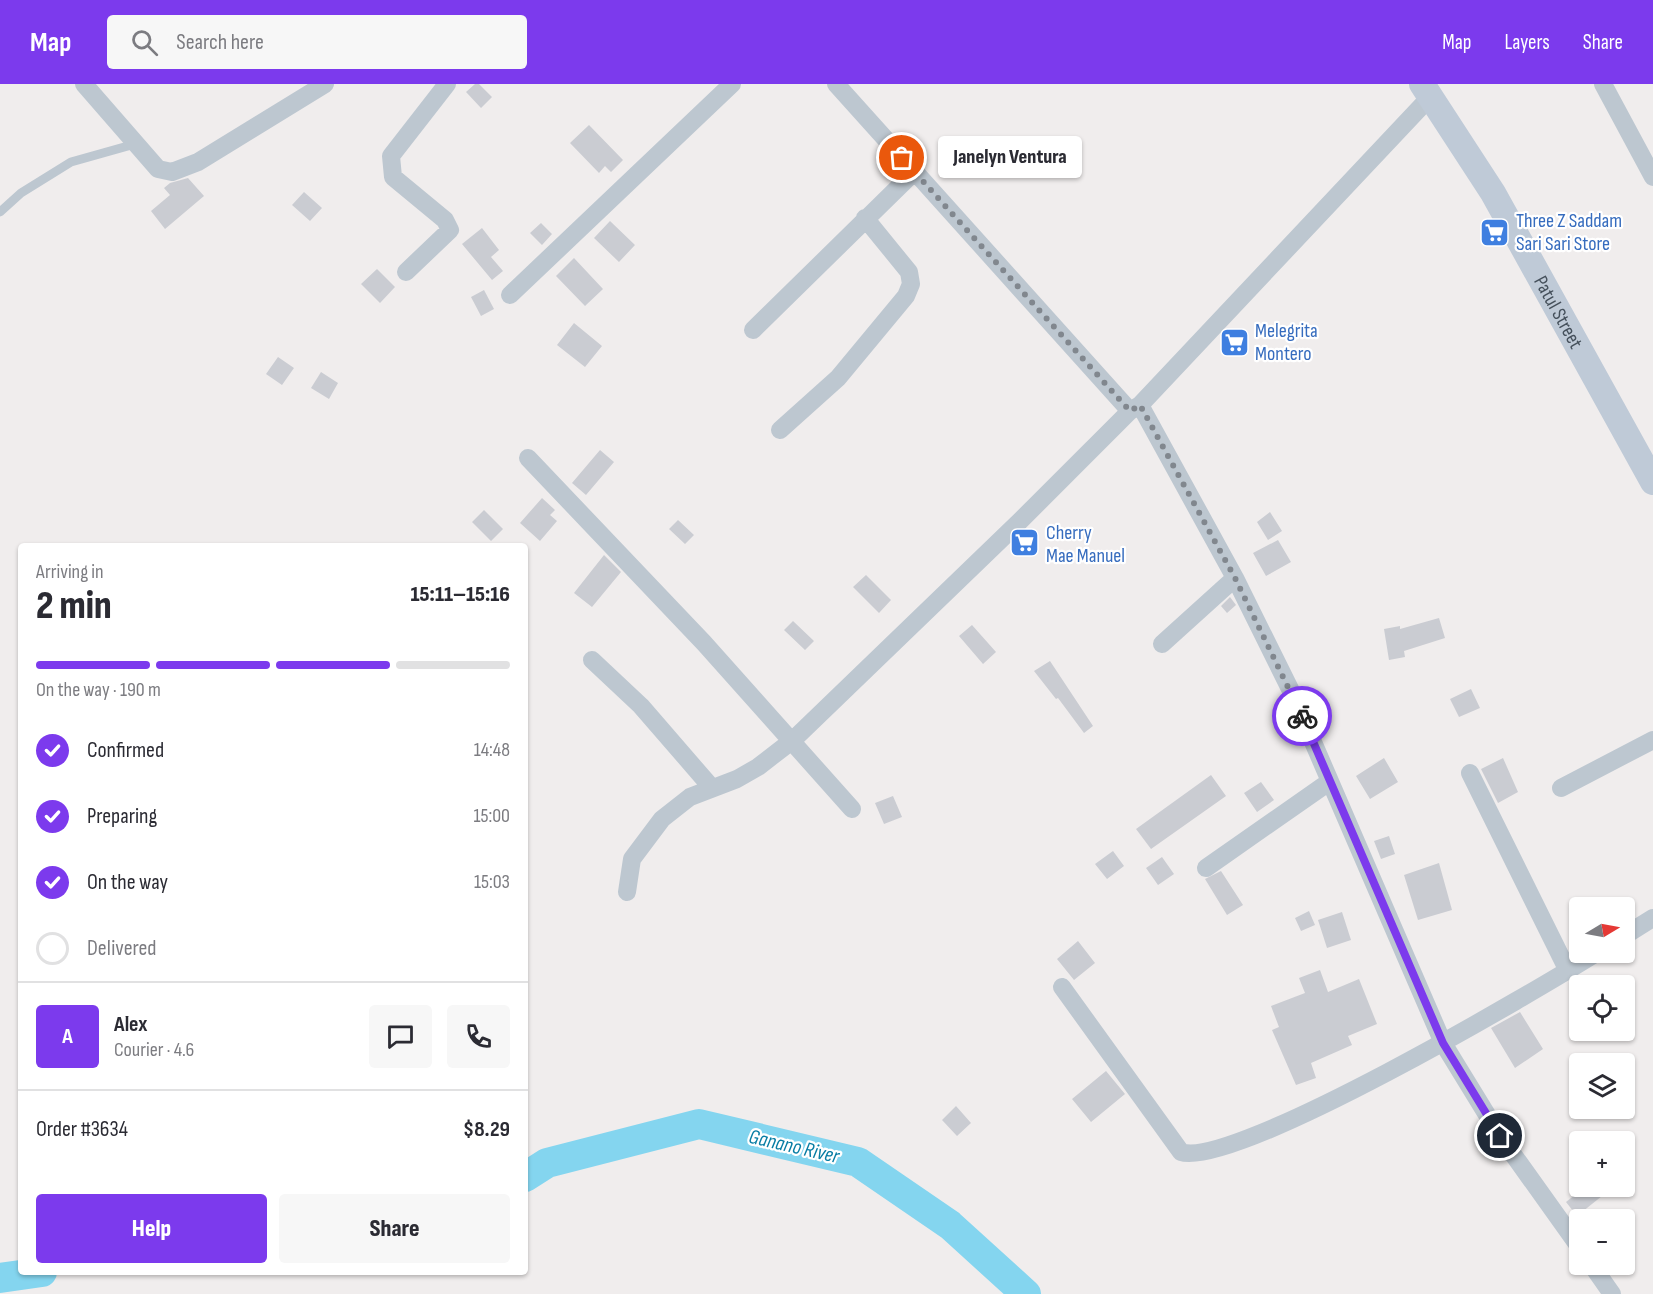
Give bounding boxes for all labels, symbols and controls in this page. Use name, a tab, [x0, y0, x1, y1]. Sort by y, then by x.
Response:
search box	[107, 15, 527, 69]
text: Map	[30, 26, 71, 59]
icon: search	[128, 26, 161, 59]
text: Search here	[176, 29, 264, 56]
text: Map	[1442, 30, 1471, 55]
text: Layers	[1504, 30, 1550, 55]
text: Share	[1583, 30, 1623, 55]
pin	[876, 132, 927, 183]
callout: Janelyn Ventura	[938, 137, 1082, 179]
icon: bag	[885, 141, 918, 174]
text: Janelyn Ventura	[953, 145, 1067, 169]
place label: Three Z Saddam Sari Sari Store	[1516, 209, 1622, 256]
supermarket icon: Three Z Saddam Sari Sari Store	[1479, 216, 1511, 248]
street label: Patul Street	[1528, 272, 1588, 353]
place label: Melegrita Montero	[1255, 319, 1318, 366]
supermarket icon: Melegrita Montero	[1218, 326, 1250, 358]
place label: Cherry Mae Manuel	[1046, 521, 1125, 568]
supermarket icon: Cherry Mae Manuel	[1009, 527, 1041, 559]
text: Arriving in	[36, 560, 104, 584]
text: 15:11–15:16	[411, 581, 510, 608]
text: 2 min	[36, 583, 112, 630]
text: On the way · 190 m	[36, 678, 161, 702]
courier	[1272, 686, 1332, 746]
icon: bike	[1286, 700, 1319, 733]
icon: check	[36, 734, 69, 767]
text: Confirmed	[87, 737, 164, 764]
text: 14:48	[474, 738, 510, 762]
icon: check	[36, 800, 69, 833]
text: Preparing	[87, 803, 157, 830]
text: 15:00	[473, 804, 510, 828]
icon: check	[36, 866, 69, 899]
text: On the way	[87, 869, 168, 896]
text: 15:03	[474, 870, 510, 894]
north arrow	[1569, 897, 1635, 963]
map controls	[1569, 897, 1635, 1275]
text: Delivered	[87, 935, 156, 962]
button: locate	[1569, 975, 1635, 1041]
button: chat	[369, 1005, 432, 1068]
button: phone	[447, 1005, 510, 1068]
text: Alex	[114, 1011, 147, 1038]
text: A	[62, 1023, 73, 1050]
text: Courier · 4.6	[114, 1038, 194, 1062]
button: layers	[1569, 1053, 1635, 1119]
pin	[1474, 1110, 1525, 1161]
text: Order #3634	[36, 1116, 128, 1143]
text: $8.29	[463, 1116, 510, 1143]
icon: home	[1483, 1119, 1516, 1152]
water label: Ganano River	[746, 1124, 843, 1169]
button: +	[1569, 1131, 1635, 1197]
button: Help	[36, 1194, 267, 1263]
button: Share	[279, 1194, 510, 1263]
button: −	[1569, 1209, 1635, 1275]

